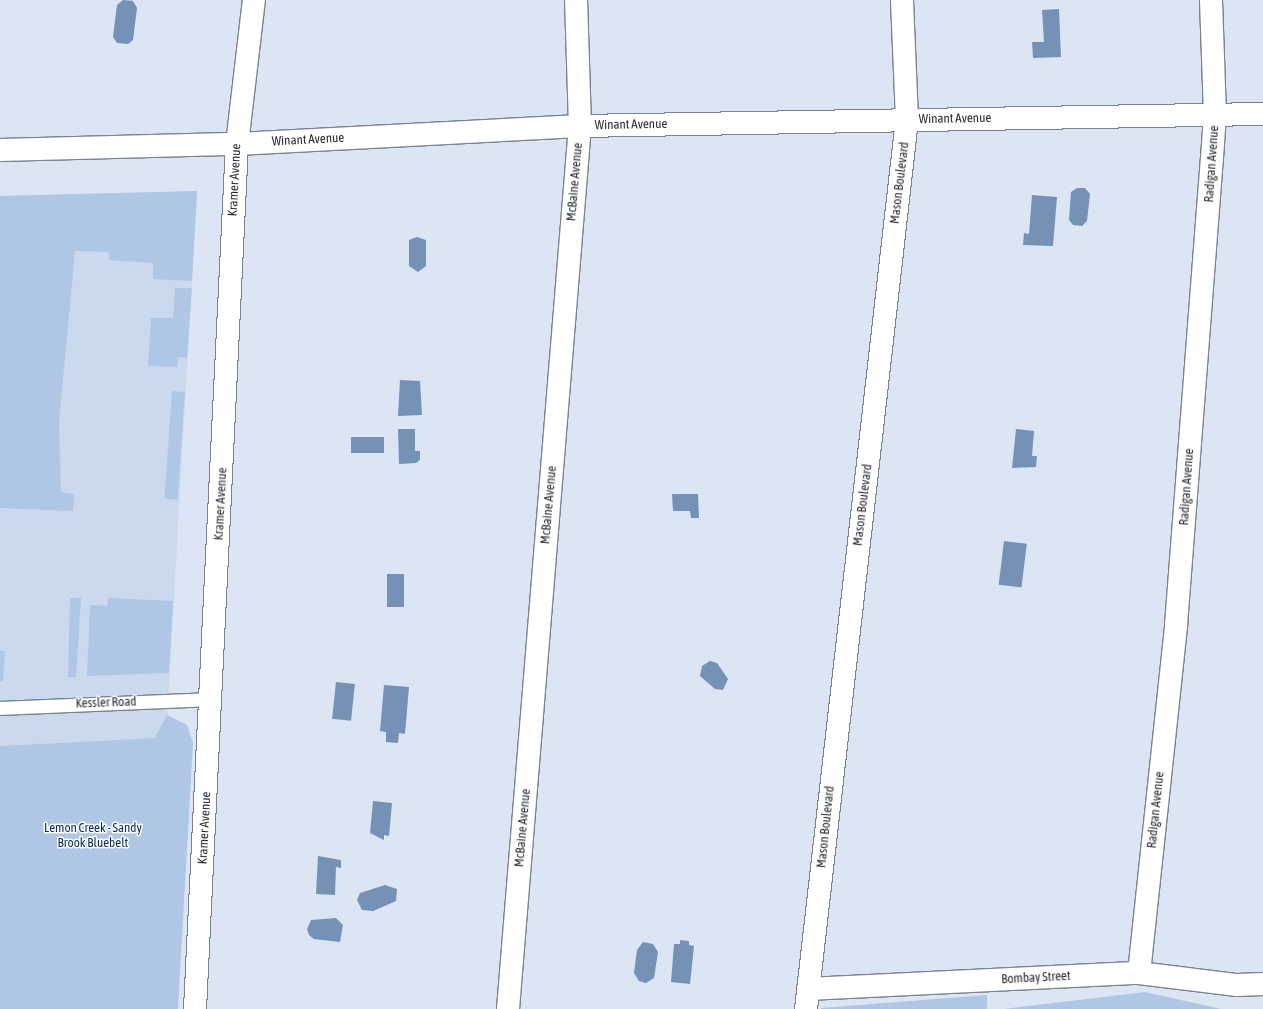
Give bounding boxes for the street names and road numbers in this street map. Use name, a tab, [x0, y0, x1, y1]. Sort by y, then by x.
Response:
street label: Winant Avenue	[919, 111, 991, 127]
street label: Winant Avenue	[595, 117, 667, 133]
street label: Radigan Avenue	[1202, 125, 1222, 203]
street label: Winant Avenue	[271, 130, 345, 150]
street label: Mason Boulevard	[887, 141, 913, 225]
street label: McBaine Avenue	[564, 142, 586, 222]
street label: Kramer Avenue	[225, 143, 245, 217]
street label: Radigan Avenue	[1177, 448, 1197, 526]
street label: Mason Boulevard	[850, 463, 876, 547]
street label: McBaine Avenue	[538, 465, 560, 545]
street label: Kramer Avenue	[211, 467, 231, 541]
street label: Kessler Road	[75, 694, 137, 712]
street label: Radigan Avenue	[1144, 771, 1168, 849]
street label: Mason Boulevard	[814, 785, 838, 869]
street label: McBaine Avenue	[512, 788, 534, 868]
street label: Kramer Avenue	[195, 791, 215, 865]
street label: Bombay Street	[1001, 968, 1071, 988]

